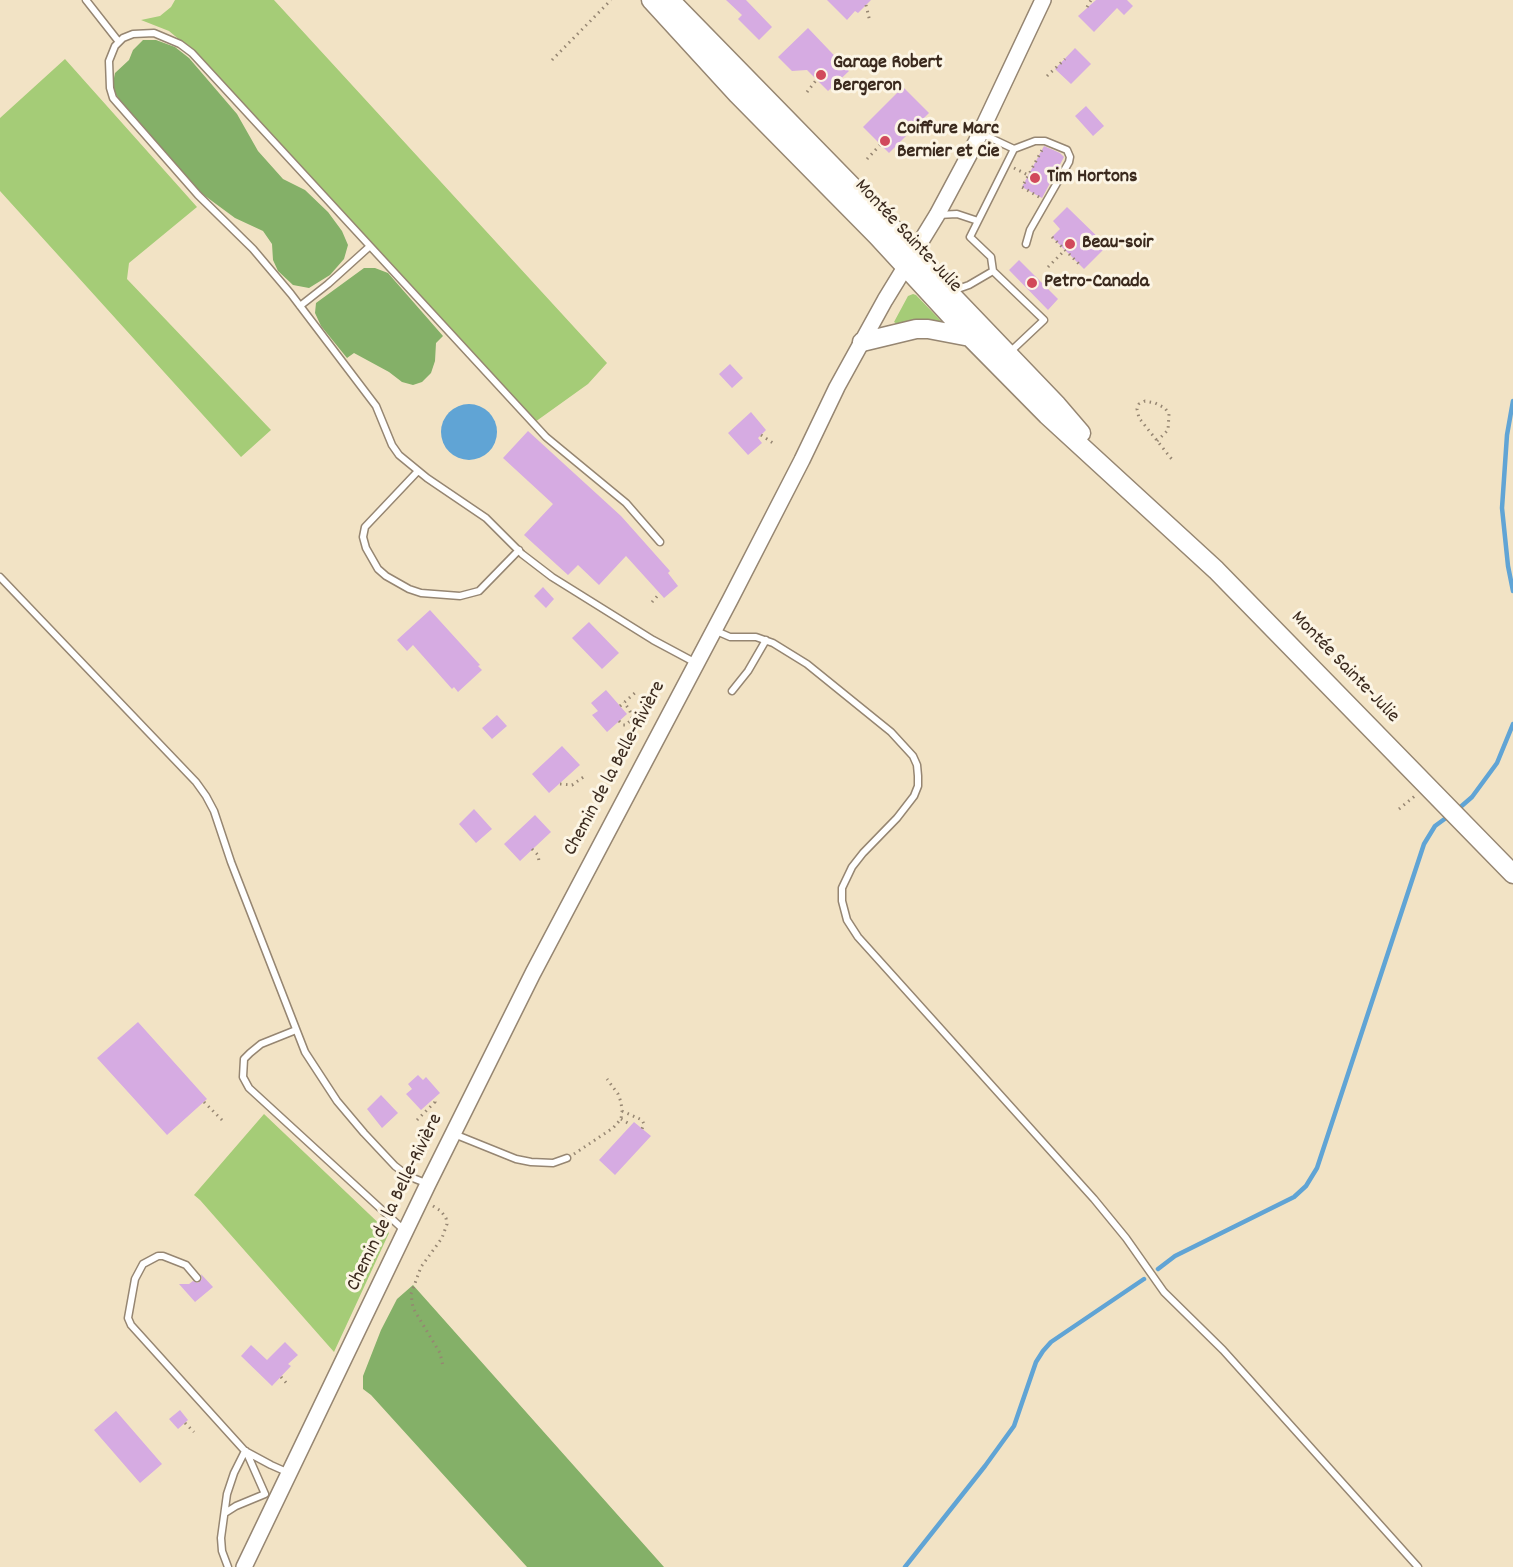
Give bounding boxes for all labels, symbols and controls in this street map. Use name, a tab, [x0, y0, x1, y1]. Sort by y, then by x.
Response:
place label: Garage Robert Bergeron	[833, 52, 942, 99]
marker: Garage Robert Bergeron	[814, 68, 828, 82]
place label: Coiffure Marc Bernier et Cie	[897, 118, 999, 165]
marker: Coiffure Marc Bernier et Cie	[878, 134, 892, 148]
place label: Tim Hortons	[1047, 166, 1137, 190]
marker: Tim Hortons	[1028, 171, 1042, 185]
street label: Montée Sainte-Julie	[848, 175, 966, 299]
place label: Beau-soir	[1082, 232, 1154, 256]
marker: Beau-soir	[1063, 237, 1077, 251]
place label: Petro-Canada	[1044, 271, 1149, 295]
marker: Petro-Canada	[1025, 276, 1039, 290]
street label: Montée Sainte-Julie	[1284, 607, 1404, 729]
street label: Chemin de la Belle-Rivière	[560, 678, 672, 860]
street label: Chemin de la Belle-Rivière	[343, 1110, 449, 1296]

